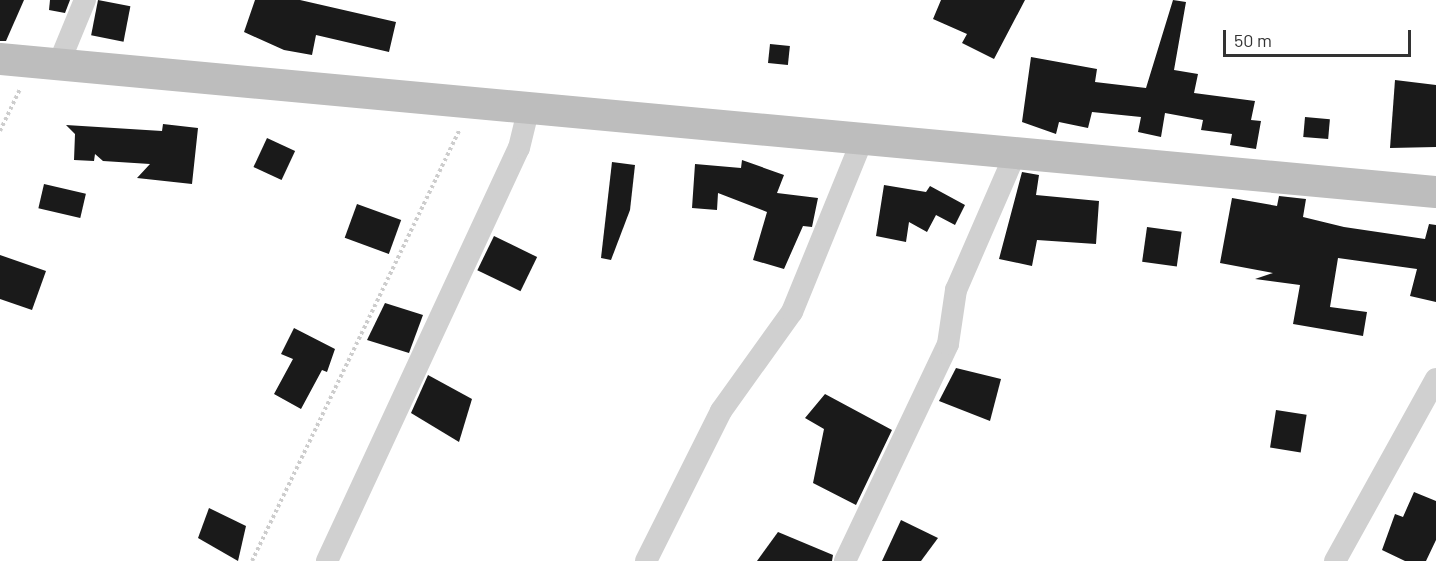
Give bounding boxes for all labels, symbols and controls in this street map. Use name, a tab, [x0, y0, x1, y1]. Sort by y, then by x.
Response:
scale bar	[1226, 18, 1414, 56]
text: 50 m	[1234, 29, 1272, 51]

